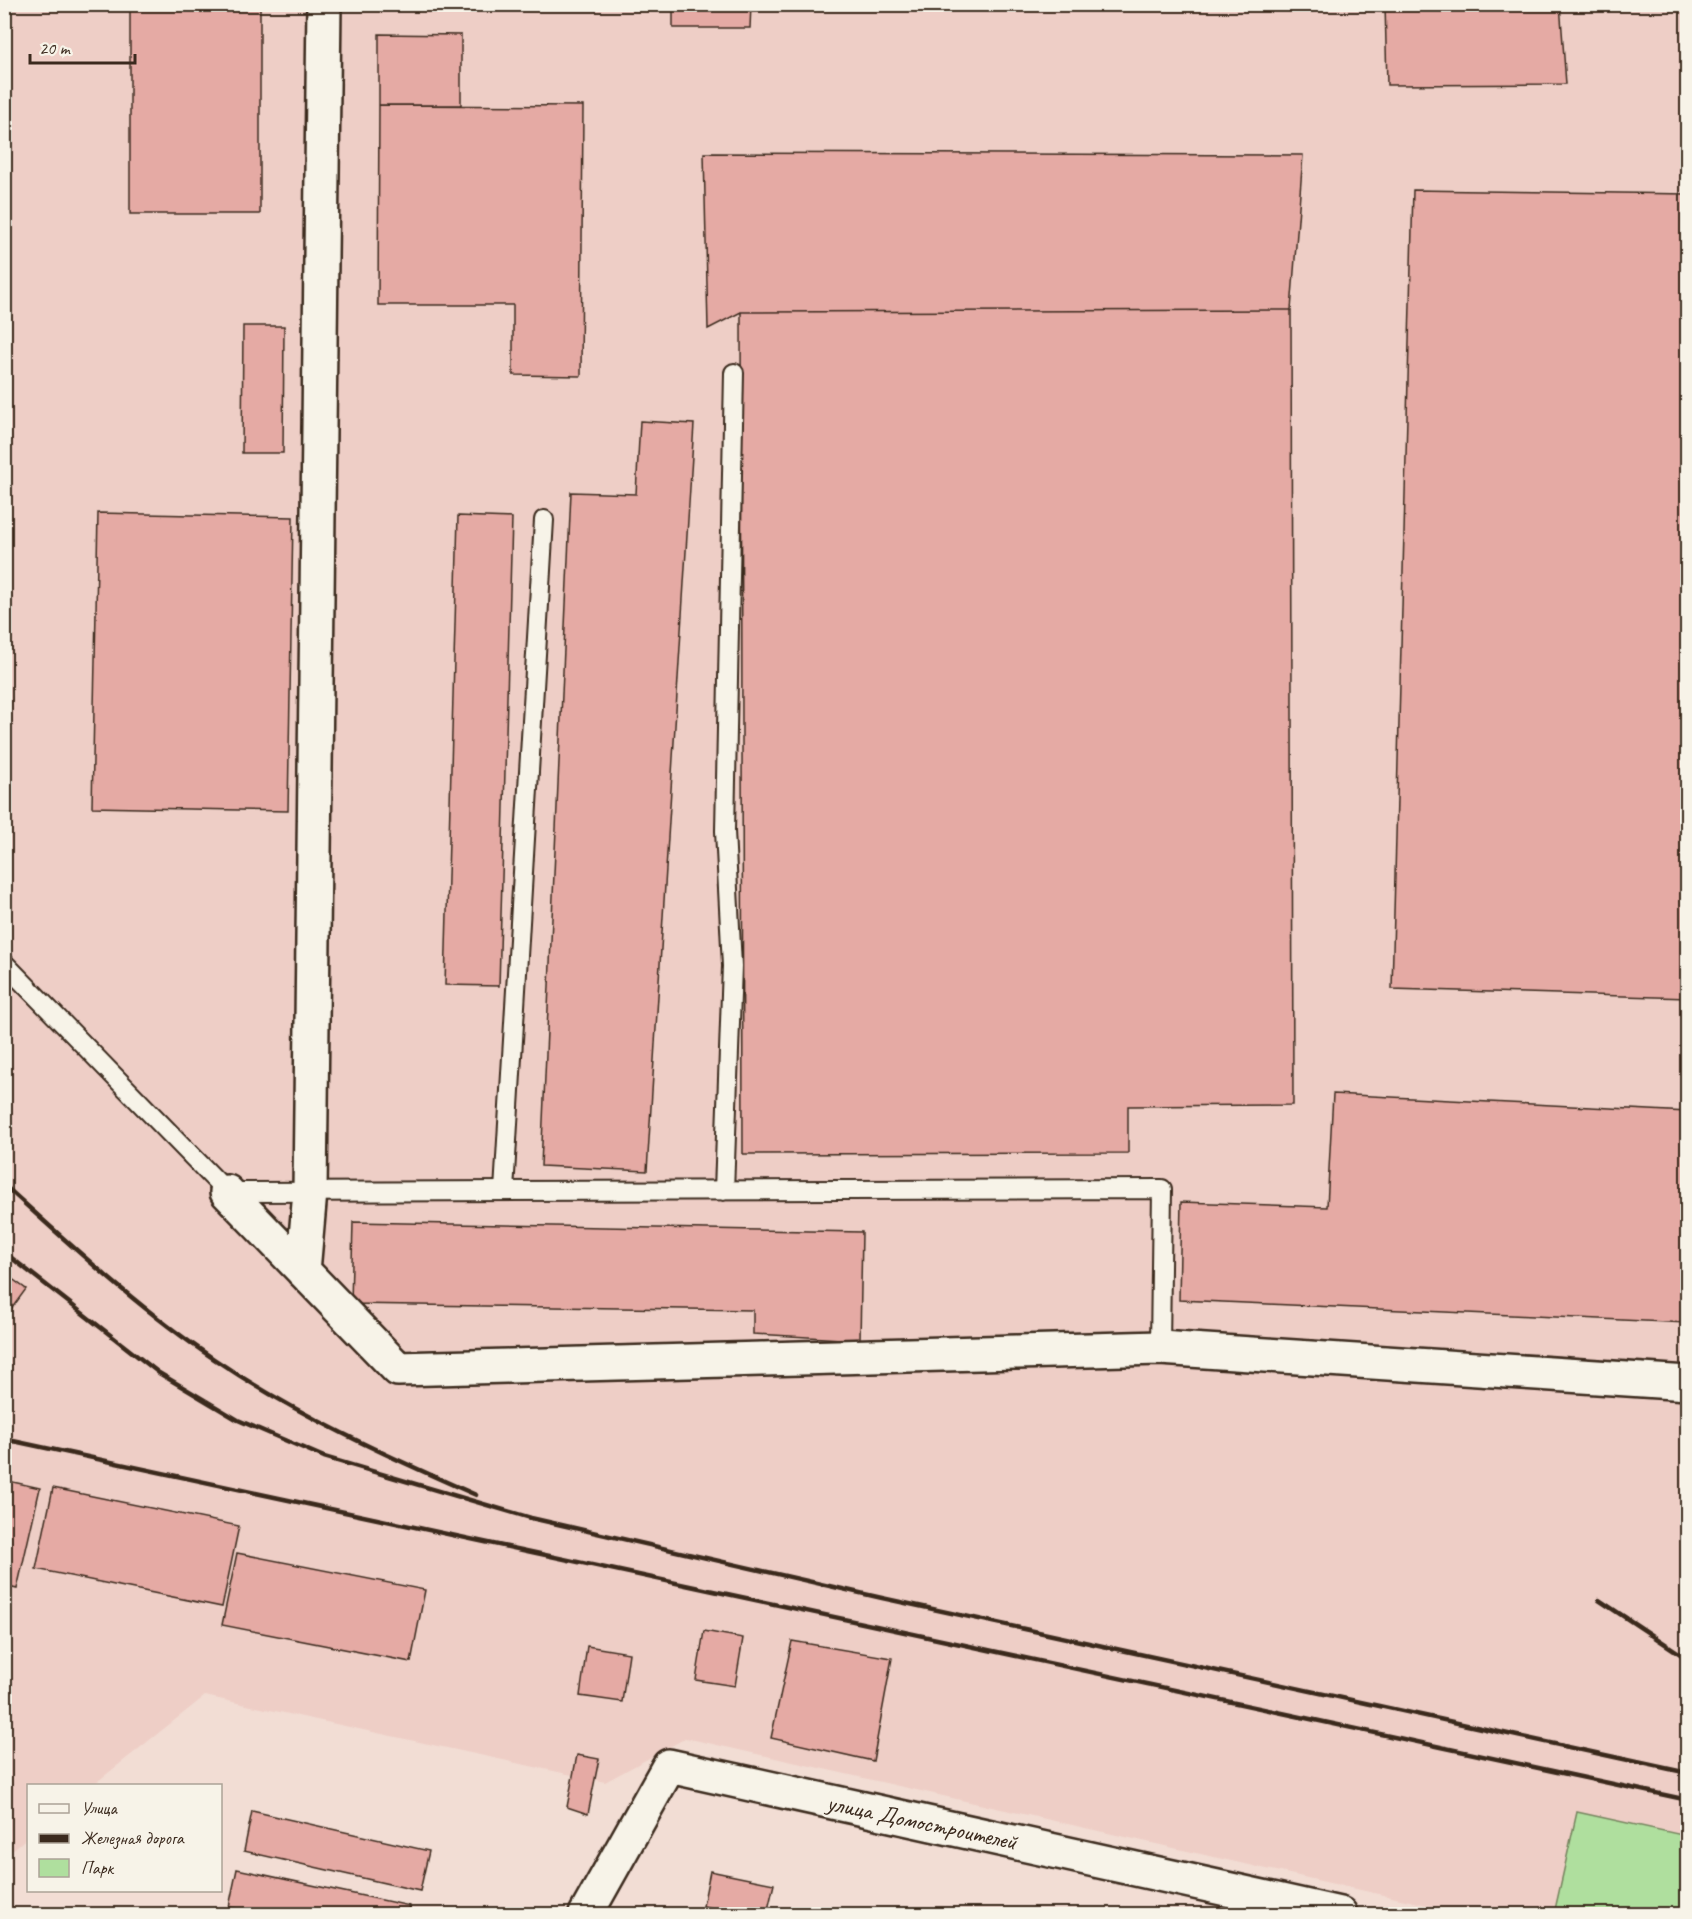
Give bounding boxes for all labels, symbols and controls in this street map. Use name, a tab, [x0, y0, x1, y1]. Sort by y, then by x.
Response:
scale bar	[30, 27, 135, 65]
text: 20 m	[39, 37, 72, 59]
legend	[27, 1784, 222, 1892]
street label: улица Домостроителей	[822, 1787, 1022, 1857]
text: Улица	[81, 1797, 118, 1819]
text: Железная дорога	[81, 1827, 185, 1850]
text: Парк	[81, 1857, 115, 1879]

